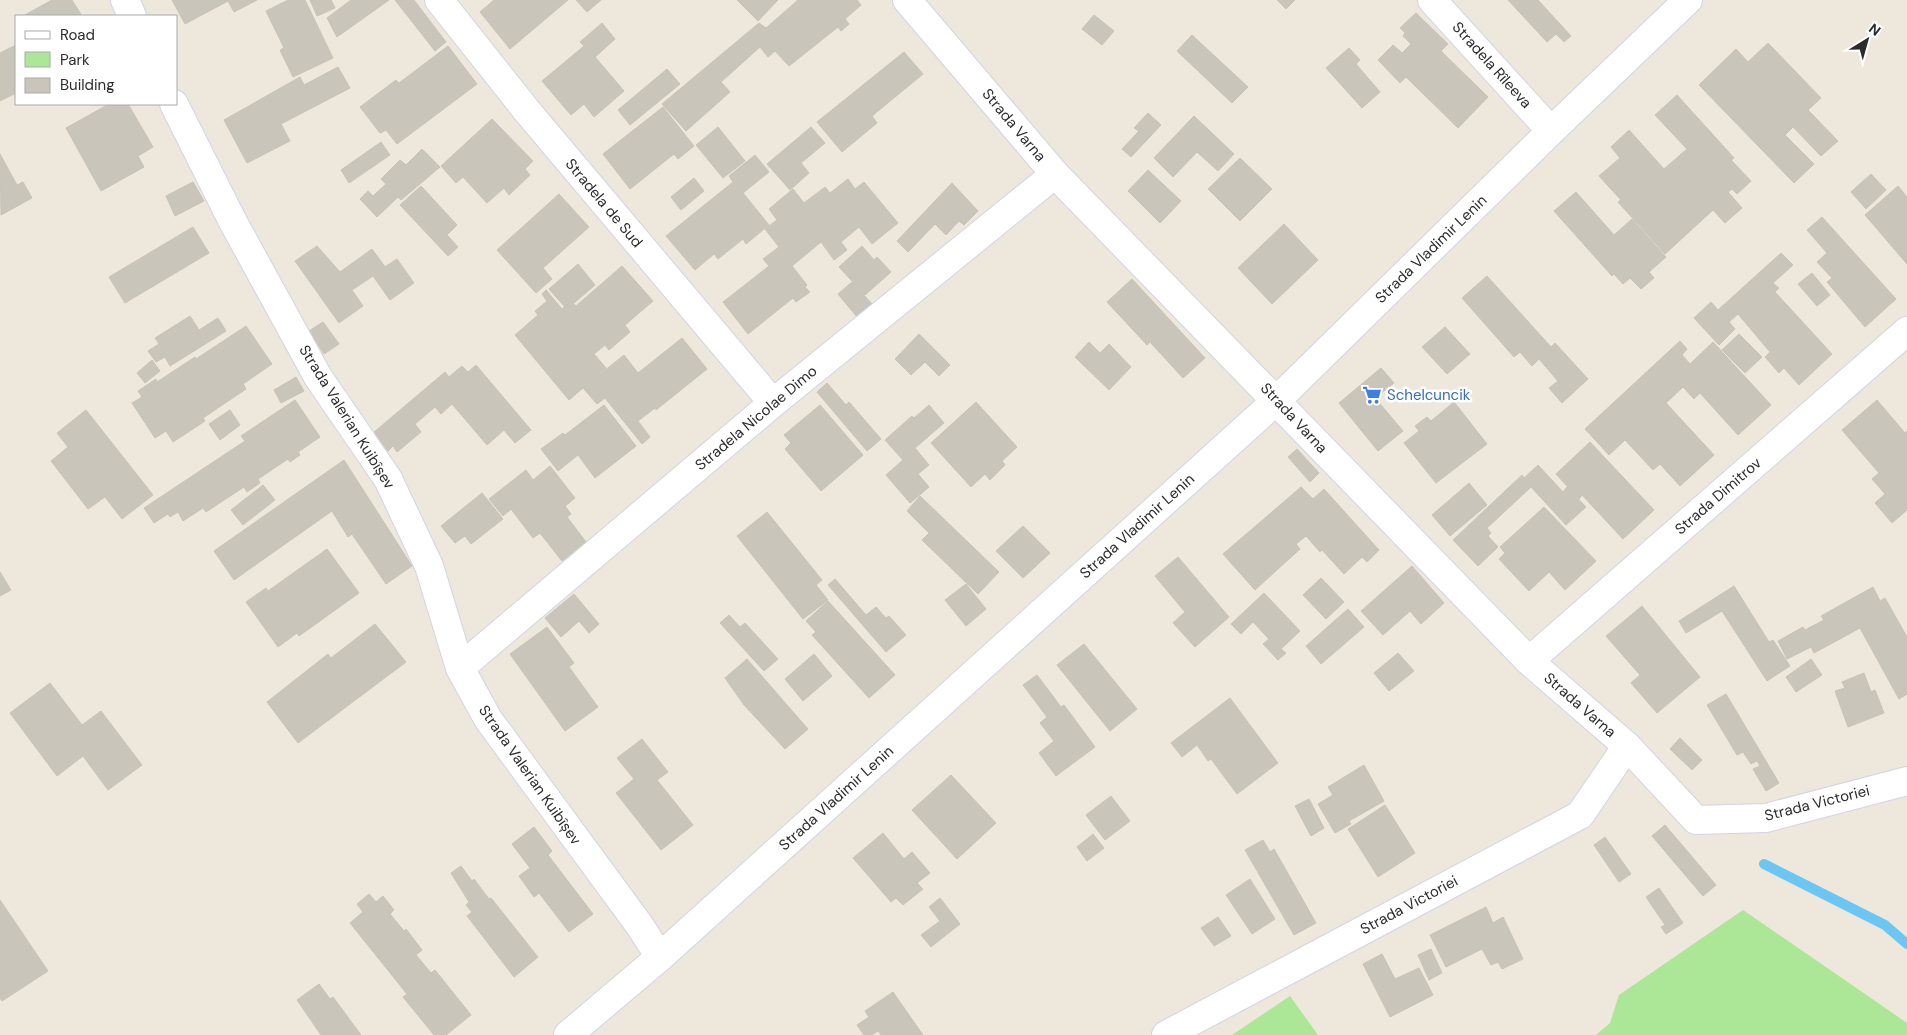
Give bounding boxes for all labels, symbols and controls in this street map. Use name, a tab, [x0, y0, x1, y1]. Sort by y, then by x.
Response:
legend	[15, 15, 178, 105]
north arrow	[1842, 15, 1892, 65]
street label: Stradela Rîleeva	[1448, 18, 1536, 112]
text: N	[1865, 19, 1884, 40]
text: Road	[60, 25, 95, 45]
text: Park	[60, 50, 90, 70]
text: Building	[60, 75, 115, 95]
street label: Strada Varna	[978, 84, 1050, 166]
street label: Stradela de Sud	[561, 154, 647, 252]
street label: Strada Vladimir Lenin	[1371, 190, 1491, 308]
street label: Strada Valerian Kuibîșev	[295, 341, 400, 493]
street label: Stradela Nicolae Dimo	[691, 361, 821, 475]
street label: Strada Varna	[1256, 378, 1332, 458]
supermarket icon: Schelcuncik	[1361, 384, 1383, 406]
place label: Schelcuncik	[1387, 385, 1471, 405]
street label: Strada Dimitrov	[1671, 453, 1765, 539]
street label: Strada Vladimir Lenin	[1075, 469, 1199, 583]
street label: Strada Varna	[1540, 668, 1620, 742]
street label: Strada Valerian Kuibîșev	[474, 701, 586, 849]
street label: Strada Vladimir Lenin	[774, 741, 898, 855]
street label: Strada Victoriei	[1762, 780, 1872, 826]
street label: Strada Victoriei	[1357, 871, 1461, 939]

